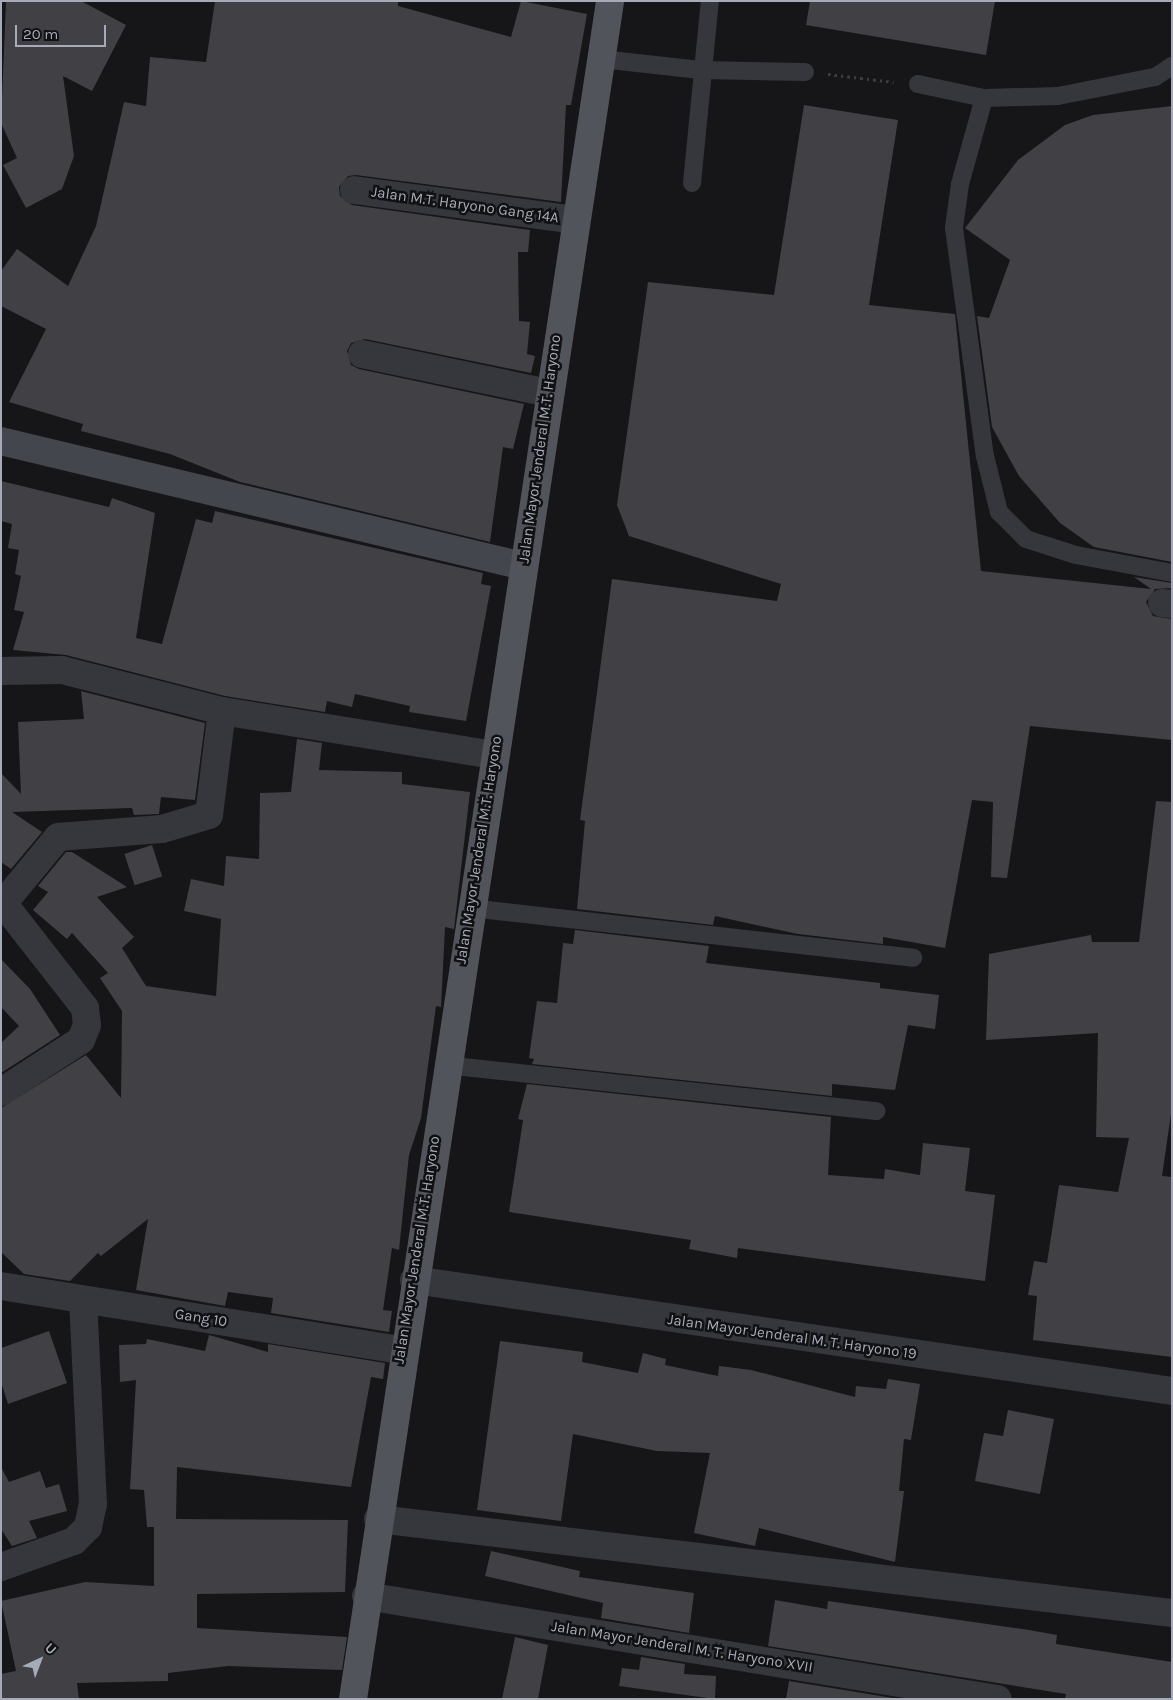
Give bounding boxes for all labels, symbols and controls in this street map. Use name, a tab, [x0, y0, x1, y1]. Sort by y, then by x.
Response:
scale bar	[18, 15, 109, 47]
text: 20 m	[23, 25, 58, 43]
street label: Jalan M.T. Haryono Gang 14A	[370, 183, 560, 227]
street label: Jalan Mayor Jenderal M.T. Haryono	[515, 334, 565, 564]
street label: Jalan Mayor Jenderal M.T. Haryono	[452, 735, 506, 965]
street label: Jalan Mayor Jenderal M.T. Haryono	[390, 1135, 444, 1365]
street label: Gang 10	[173, 1305, 229, 1331]
street label: Jalan Mayor Jenderal M. T. Haryono 19	[666, 1311, 918, 1363]
street label: Jalan Mayor Jenderal M. T. Haryono XVII	[550, 1617, 814, 1677]
north arrow	[15, 1635, 65, 1685]
text: U	[41, 1639, 60, 1658]

